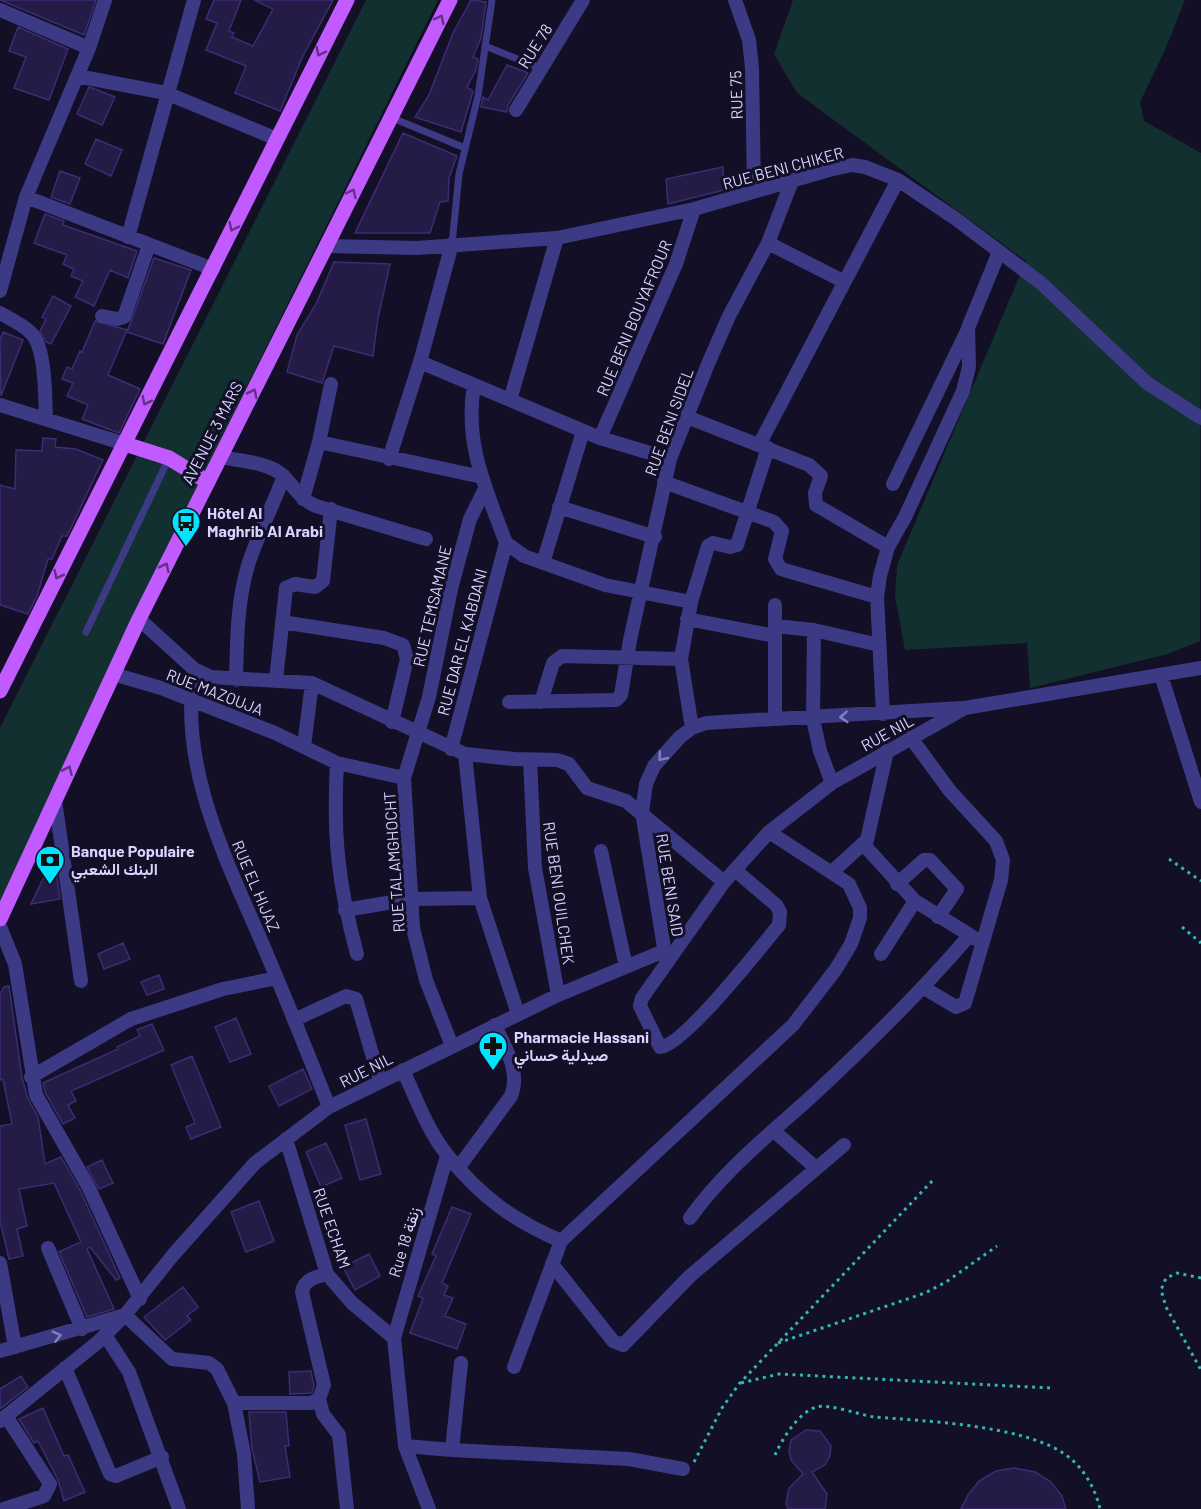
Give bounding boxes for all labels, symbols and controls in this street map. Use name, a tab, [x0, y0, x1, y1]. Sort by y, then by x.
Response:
one-way arrow	[433, 15, 444, 25]
street label: RUE 78	[514, 20, 556, 72]
one-way arrow	[316, 46, 328, 57]
street label: RUE 75	[725, 70, 746, 120]
street label: RUE BENI CHIKER	[720, 142, 846, 193]
one-way arrow	[345, 189, 357, 200]
one-way arrow	[229, 220, 241, 231]
street label: RUE BENI BOUYAFROUR	[592, 237, 675, 399]
street label: RUE BENI SIDEL	[640, 365, 697, 478]
street label: AVENUE 3 MARS	[177, 378, 246, 488]
one-way arrow	[246, 388, 257, 399]
one-way arrow	[142, 395, 153, 406]
place label: Hôtel Al Maghrib Al Arabi	[207, 503, 323, 540]
bus stop icon: Hôtel Al Maghrib Al Arabi	[170, 506, 202, 548]
street label: RUE TEMSAMANE	[408, 543, 455, 668]
one-way arrow	[158, 562, 170, 573]
street label: RUE DAR EL KABDANI	[433, 566, 490, 717]
one-way arrow	[54, 569, 65, 580]
street label: RUE MAZOUJA	[164, 664, 267, 719]
one-way arrow	[839, 710, 848, 723]
street label: RUE NIL	[857, 710, 916, 755]
one-way arrow	[658, 750, 669, 761]
one-way arrow	[61, 766, 73, 777]
street label: RUE TALAMGHOCHT	[379, 791, 408, 933]
street label: RUE BENI OUILCHEK	[540, 820, 579, 966]
street label: RUE BENI SAID	[653, 832, 688, 938]
street label: RUE EL HIJAZ	[229, 837, 284, 934]
place label: Banque Populaire البنك الشعبي	[71, 841, 195, 883]
bank icon: Banque Populaire البنك الشعبي	[34, 844, 66, 886]
place label: Pharmacie Hassani صيدلية حساني	[514, 1027, 649, 1069]
pharmacy icon: Pharmacie Hassani صيدلية حساني	[477, 1030, 509, 1072]
street label: RUE NIL	[336, 1048, 396, 1091]
street label: RUE ECHAM	[310, 1185, 355, 1271]
street label: Rue 18 زنقة	[384, 1204, 425, 1280]
one-way arrow	[51, 1331, 61, 1344]

